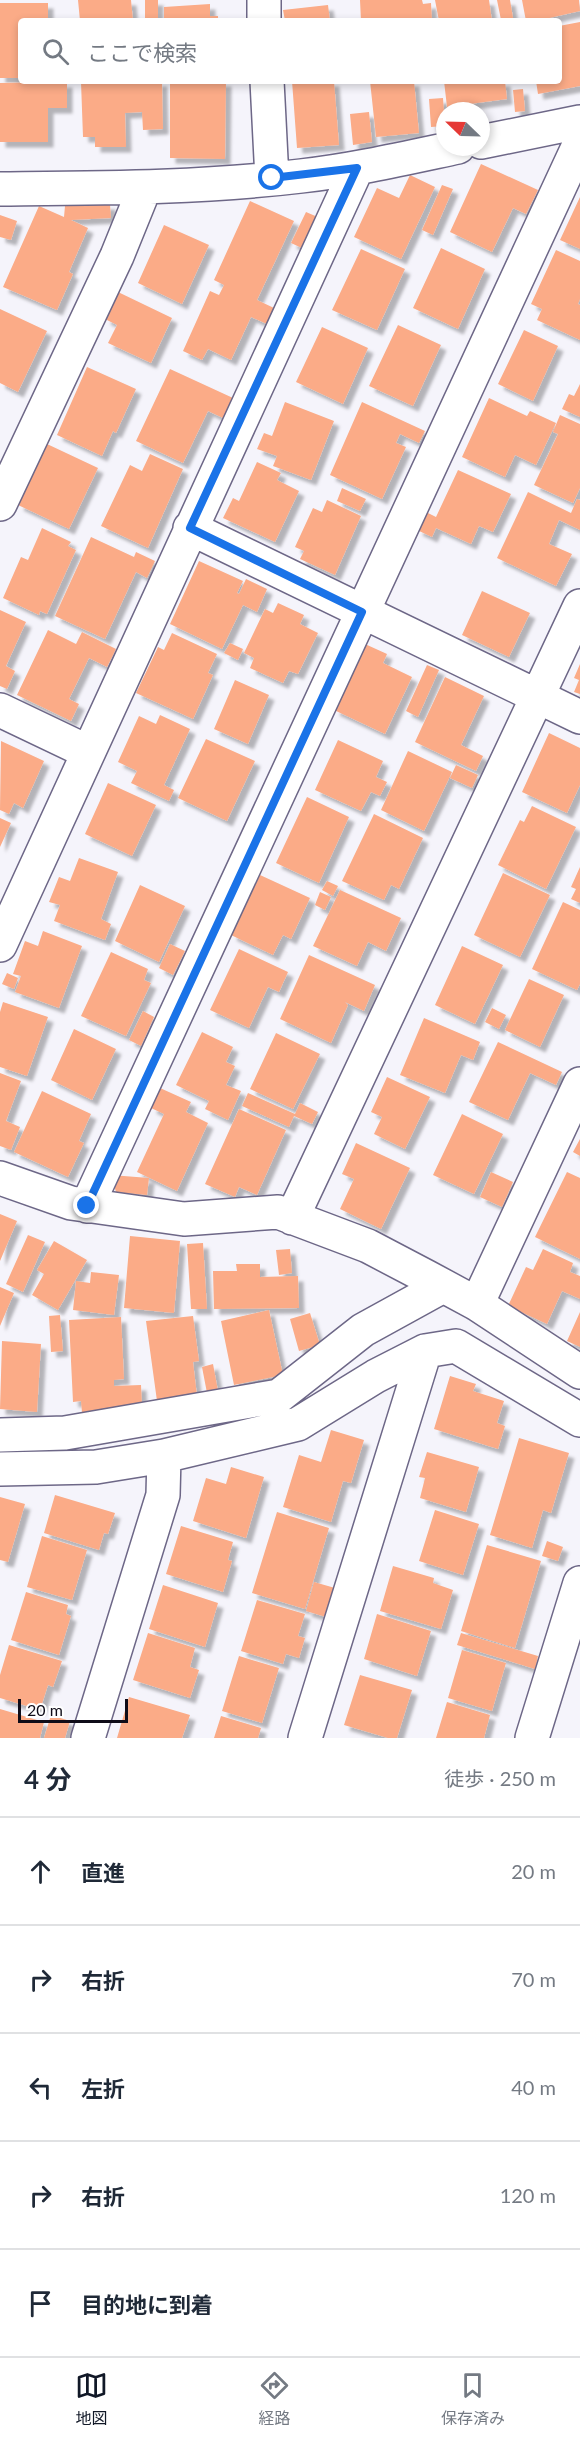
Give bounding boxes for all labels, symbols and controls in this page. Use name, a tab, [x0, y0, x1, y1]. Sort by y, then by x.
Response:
search box	[18, 18, 562, 84]
icon: search	[39, 35, 72, 68]
text: ここで検索	[87, 39, 197, 66]
north arrow	[436, 102, 490, 156]
route start	[258, 164, 284, 190]
route end	[73, 1192, 99, 1218]
scale bar	[18, 1696, 128, 1724]
text: 20 m	[27, 1700, 63, 1719]
text: 4 分	[24, 1763, 71, 1795]
text: 徒歩 · 250 m	[444, 1766, 556, 1790]
icon: ahead	[24, 1855, 57, 1888]
text: 直進	[81, 1859, 125, 1886]
text: 20 m	[511, 1859, 556, 1883]
icon: right	[24, 1963, 57, 1996]
text: 右折	[81, 1967, 125, 1994]
text: 70 m	[511, 1967, 556, 1991]
icon: left	[24, 2071, 57, 2104]
text: 左折	[81, 2075, 125, 2102]
text: 40 m	[511, 2075, 556, 2099]
icon: right	[24, 2179, 57, 2212]
text: 右折	[81, 2183, 125, 2210]
text: 120 m	[500, 2183, 556, 2207]
icon: arrive	[24, 2287, 57, 2320]
text: 目的地に到着	[81, 2291, 213, 2318]
tab: 地図	[75, 2369, 108, 2429]
tab: 経路	[258, 2369, 291, 2429]
tab: 保存済み	[441, 2369, 505, 2429]

